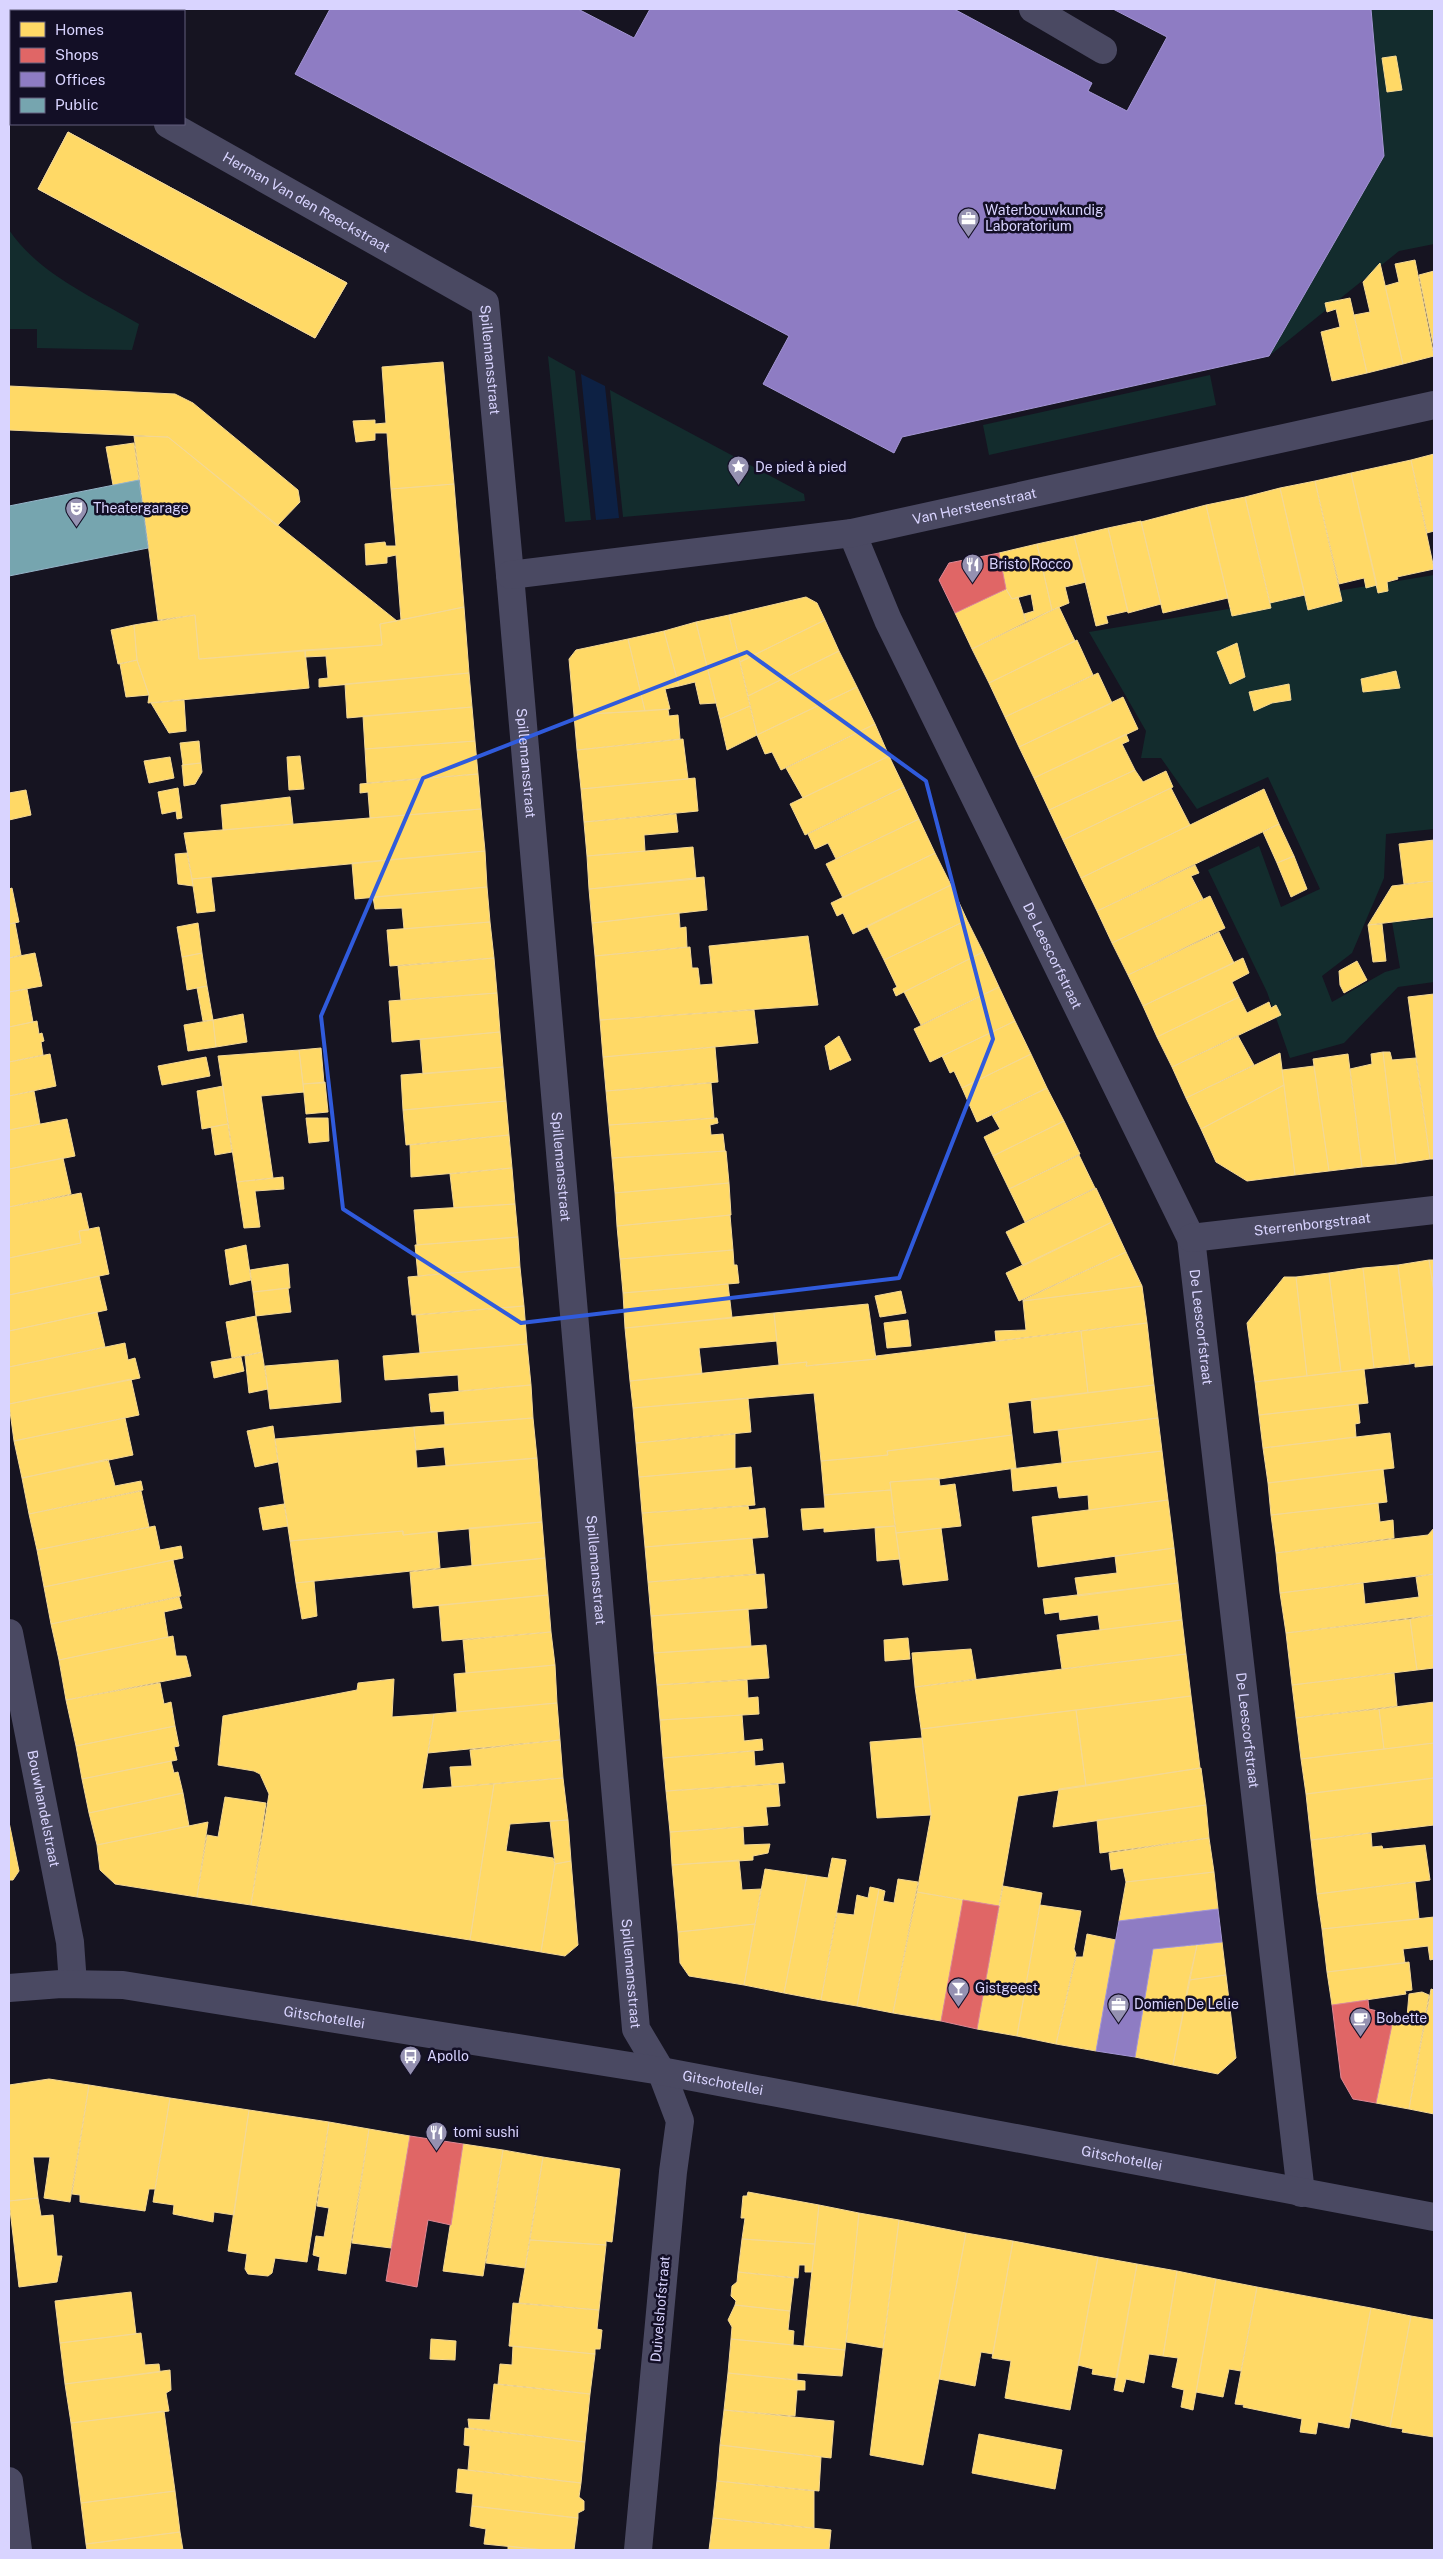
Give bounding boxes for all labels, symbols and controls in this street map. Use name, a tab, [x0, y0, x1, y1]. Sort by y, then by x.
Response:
legend	[10, 10, 185, 125]
text: Homes	[55, 21, 104, 38]
text: Shops	[55, 46, 99, 63]
text: Offices	[55, 71, 105, 88]
text: Public	[55, 96, 99, 113]
street label: Herman Van den Reeckstraat	[220, 149, 393, 256]
place label: Waterbouwkundig Laboratorium	[985, 202, 1104, 234]
office icon: Waterbouwkundig Laboratorium	[957, 206, 981, 237]
street label: Spillemansstraat	[477, 304, 503, 415]
place icon: De pied à pied	[727, 455, 751, 486]
place label: De pied à pied	[755, 459, 847, 475]
street label: Van Hersteenstraat	[911, 485, 1038, 527]
theatre icon: Theatergarage	[65, 496, 89, 527]
place label: Theatergarage	[93, 500, 189, 516]
restaurant icon: Bristo Rocco	[961, 552, 985, 583]
place label: Bristo Rocco	[989, 556, 1071, 572]
street label: Spillemansstraat	[514, 707, 539, 819]
street label: De Leescorfstraat	[1020, 900, 1085, 1012]
street label: Spillemansstraat	[549, 1111, 574, 1222]
street label: Sterrenborgstraat	[1253, 1209, 1371, 1239]
street label: De Leescorfstraat	[1187, 1268, 1216, 1386]
street label: Spillemansstraat	[583, 1514, 609, 1626]
street label: De Leescorfstraat	[1233, 1672, 1262, 1789]
street label: Bouwhandelstraat	[24, 1749, 63, 1868]
street label: Spillemansstraat	[618, 1918, 644, 2029]
bar icon: Gistgeest	[947, 1976, 971, 2007]
place label: Gistgeest	[975, 1980, 1038, 1996]
office icon: Domien De Lelie	[1106, 1992, 1130, 2023]
place label: Domien De Lelie	[1134, 1996, 1239, 2012]
street label: Gitschotellei	[283, 2003, 366, 2032]
cafe icon: Bobette	[1348, 2006, 1372, 2037]
place label: Bobette	[1376, 2010, 1427, 2026]
bus stop icon: Apollo	[399, 2044, 423, 2075]
place label: Apollo	[427, 2048, 469, 2064]
street label: Gitschotellei	[681, 2067, 765, 2098]
restaurant icon: tomi sushi	[425, 2120, 449, 2151]
place label: tomi sushi	[453, 2124, 519, 2140]
street label: Gitschotellei	[1080, 2143, 1164, 2174]
street label: Duivelshofstraat	[647, 2255, 673, 2363]

